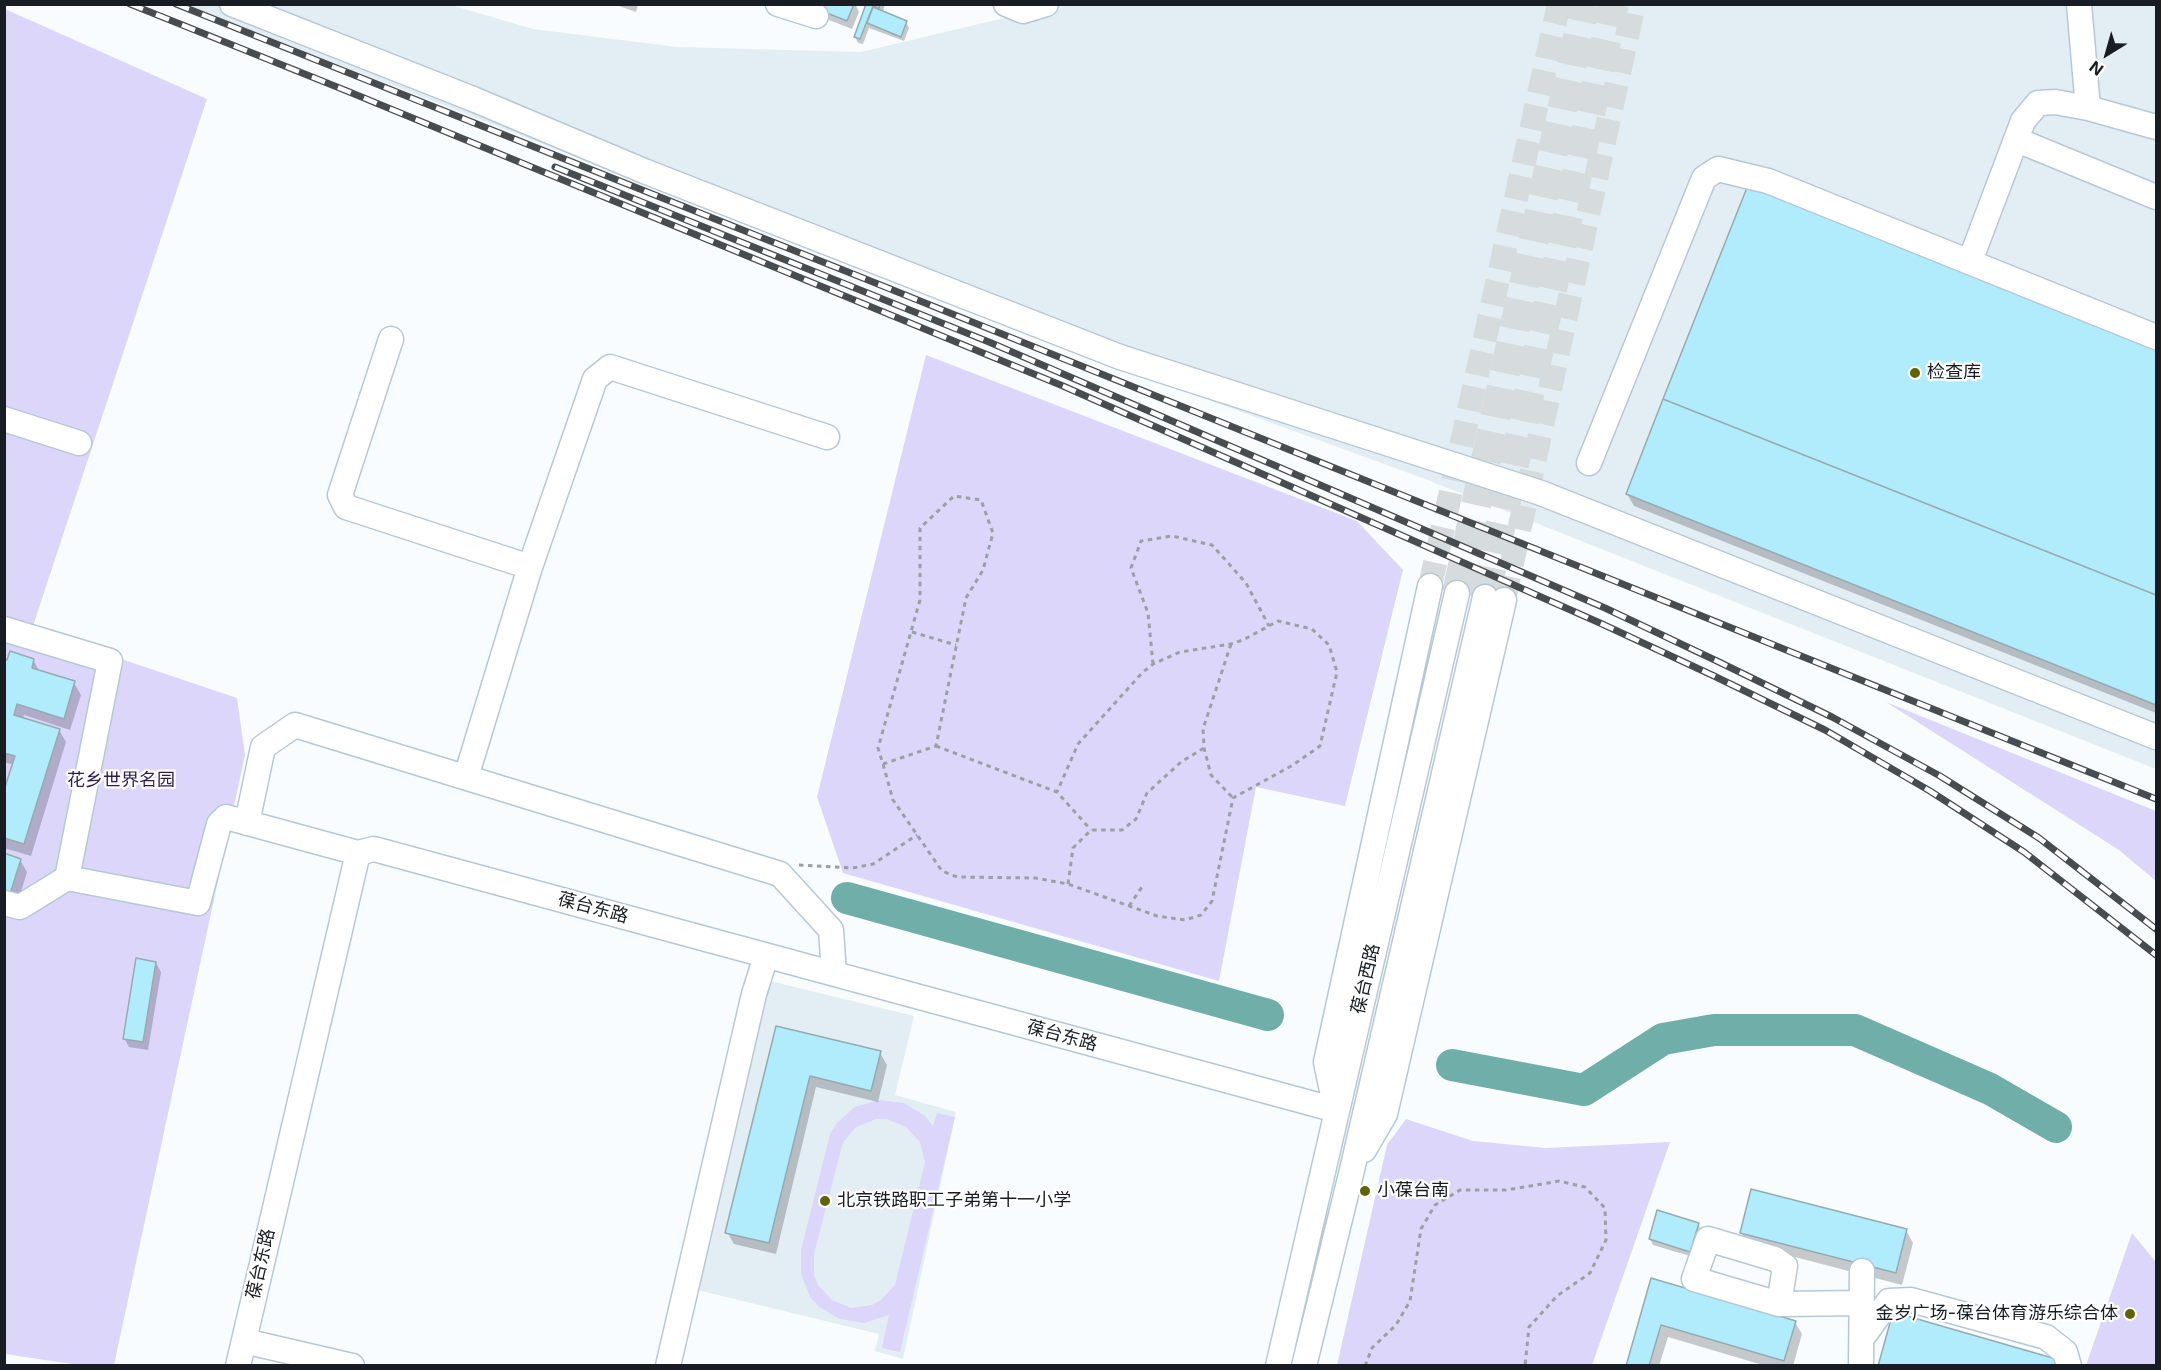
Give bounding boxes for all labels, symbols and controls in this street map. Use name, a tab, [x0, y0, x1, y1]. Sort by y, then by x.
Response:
north arrow	[2077, 24, 2137, 84]
text: N	[2085, 57, 2107, 80]
place label: 检查库	[1927, 362, 1981, 384]
marker: 检查库	[1908, 366, 1922, 380]
park label: 花乡世界名园	[67, 770, 175, 792]
street label: 葆台东路	[555, 888, 631, 928]
street label: 葆台西路	[1347, 941, 1385, 1017]
street label: 葆台东路	[1024, 1016, 1100, 1056]
place label: 小葆台南	[1377, 1180, 1449, 1202]
marker: 小葆台南	[1358, 1184, 1372, 1198]
place label: 北京铁路职工子弟第十一小学	[837, 1190, 1071, 1212]
marker: 北京铁路职工子弟第十一小学	[818, 1194, 832, 1208]
street label: 葆台东路	[242, 1226, 280, 1302]
place label: 金岁广场-葆台体育游乐综合体	[1876, 1303, 2118, 1325]
marker: 金岁广场-葆台体育游乐综合体	[2123, 1307, 2137, 1321]

